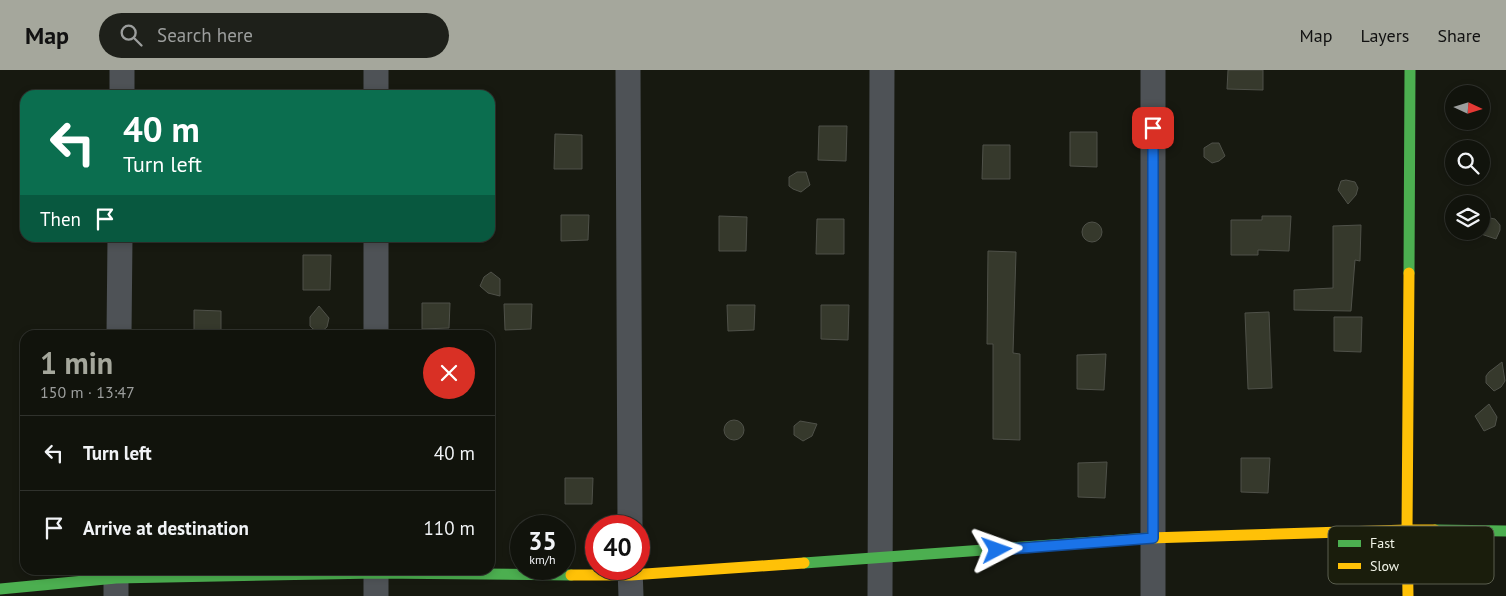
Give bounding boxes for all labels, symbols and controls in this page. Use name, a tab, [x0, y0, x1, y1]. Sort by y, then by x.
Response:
search box	[99, 13, 449, 58]
text: Map	[25, 20, 69, 51]
icon: search	[117, 21, 145, 49]
text: Search here	[157, 23, 253, 47]
text: Map	[1300, 24, 1332, 47]
text: Layers	[1360, 24, 1409, 47]
text: Share	[1437, 24, 1481, 47]
north arrow	[1445, 85, 1490, 130]
map controls	[1445, 85, 1490, 240]
text: 40 m	[123, 106, 200, 152]
pin	[1132, 107, 1174, 149]
icon: left	[40, 110, 105, 175]
icon: arrive	[1139, 114, 1167, 142]
button: search	[1445, 140, 1490, 185]
text: Turn left	[123, 150, 202, 178]
button: layers	[1445, 195, 1490, 240]
icon: arrive	[91, 205, 119, 233]
text: Then	[40, 207, 81, 231]
text: 1 min	[40, 343, 113, 382]
button: close	[423, 347, 475, 399]
text: 150 m · 13:47	[40, 382, 135, 402]
icon: left	[40, 439, 68, 467]
text: Turn left	[83, 441, 152, 465]
text: 40 m	[434, 441, 475, 465]
icon: arrive	[40, 514, 68, 542]
speed limit sign: 40	[585, 515, 650, 580]
text: Arrive at destination	[83, 516, 249, 540]
text: 110 m	[423, 516, 475, 540]
position arrow	[970, 523, 1022, 575]
text: 35	[528, 525, 557, 557]
legend	[1328, 526, 1494, 584]
text: Fast	[1370, 534, 1395, 552]
text: km/h	[529, 552, 556, 567]
text: Slow	[1370, 557, 1400, 575]

